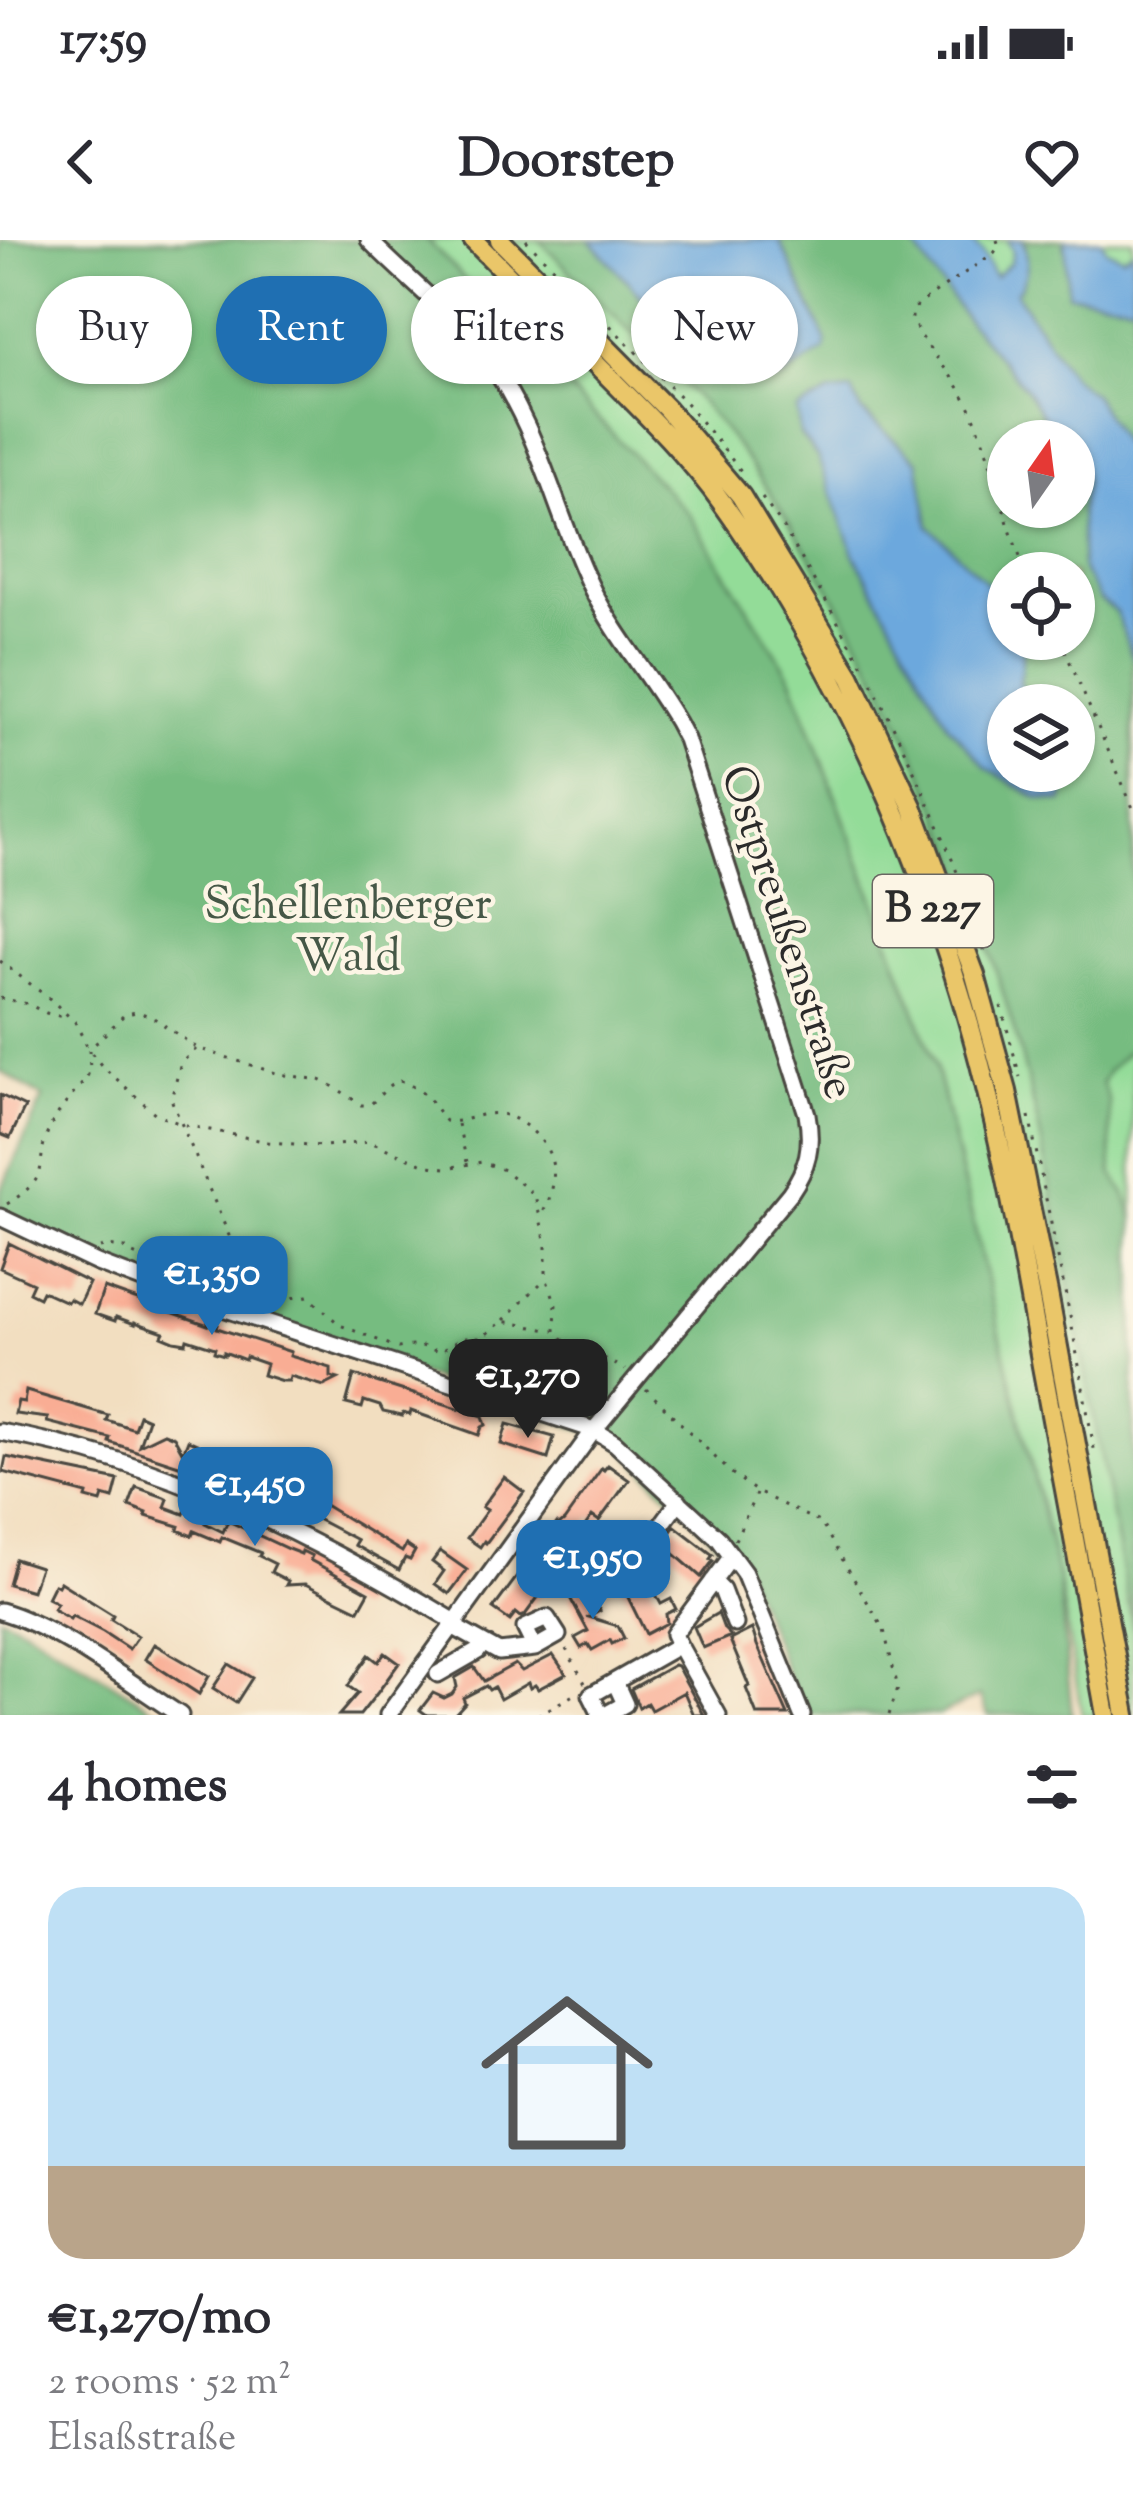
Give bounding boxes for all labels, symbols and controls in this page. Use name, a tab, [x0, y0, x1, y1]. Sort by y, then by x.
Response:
text: 17:59	[60, 10, 147, 75]
text: Doorstep	[458, 123, 675, 201]
icon: back	[48, 129, 114, 195]
icon: heart	[1019, 129, 1085, 195]
chip: Buy	[36, 276, 192, 384]
chip: Rent	[216, 276, 387, 384]
chip: Filters	[411, 276, 607, 384]
chip: New	[631, 276, 798, 384]
north arrow	[987, 420, 1095, 528]
map controls	[987, 420, 1095, 792]
button: locate	[987, 552, 1095, 660]
button: layers	[987, 684, 1095, 792]
street label: Ostpreußenstraße	[700, 758, 870, 1108]
park label: Schellenberger Wald	[204, 875, 492, 992]
road number: B 227	[873, 875, 993, 947]
pin: €1,350	[114, 1236, 310, 1338]
text: €1,350	[164, 1247, 260, 1303]
pin: €1,270	[430, 1339, 626, 1441]
text: €1,270	[476, 1350, 580, 1406]
pin: €1,450	[157, 1447, 353, 1549]
text: €1,450	[205, 1458, 305, 1514]
pin: €1,950	[495, 1520, 691, 1622]
text: €1,950	[543, 1531, 643, 1587]
text: 4 homes	[48, 1751, 227, 1824]
icon: filters	[1019, 1754, 1085, 1820]
icon: home	[459, 1965, 675, 2181]
text: €1,270/mo	[48, 2283, 271, 2356]
text: 2 rooms · 52 m²	[48, 2356, 291, 2412]
text: Elsaßstraße	[48, 2412, 236, 2468]

